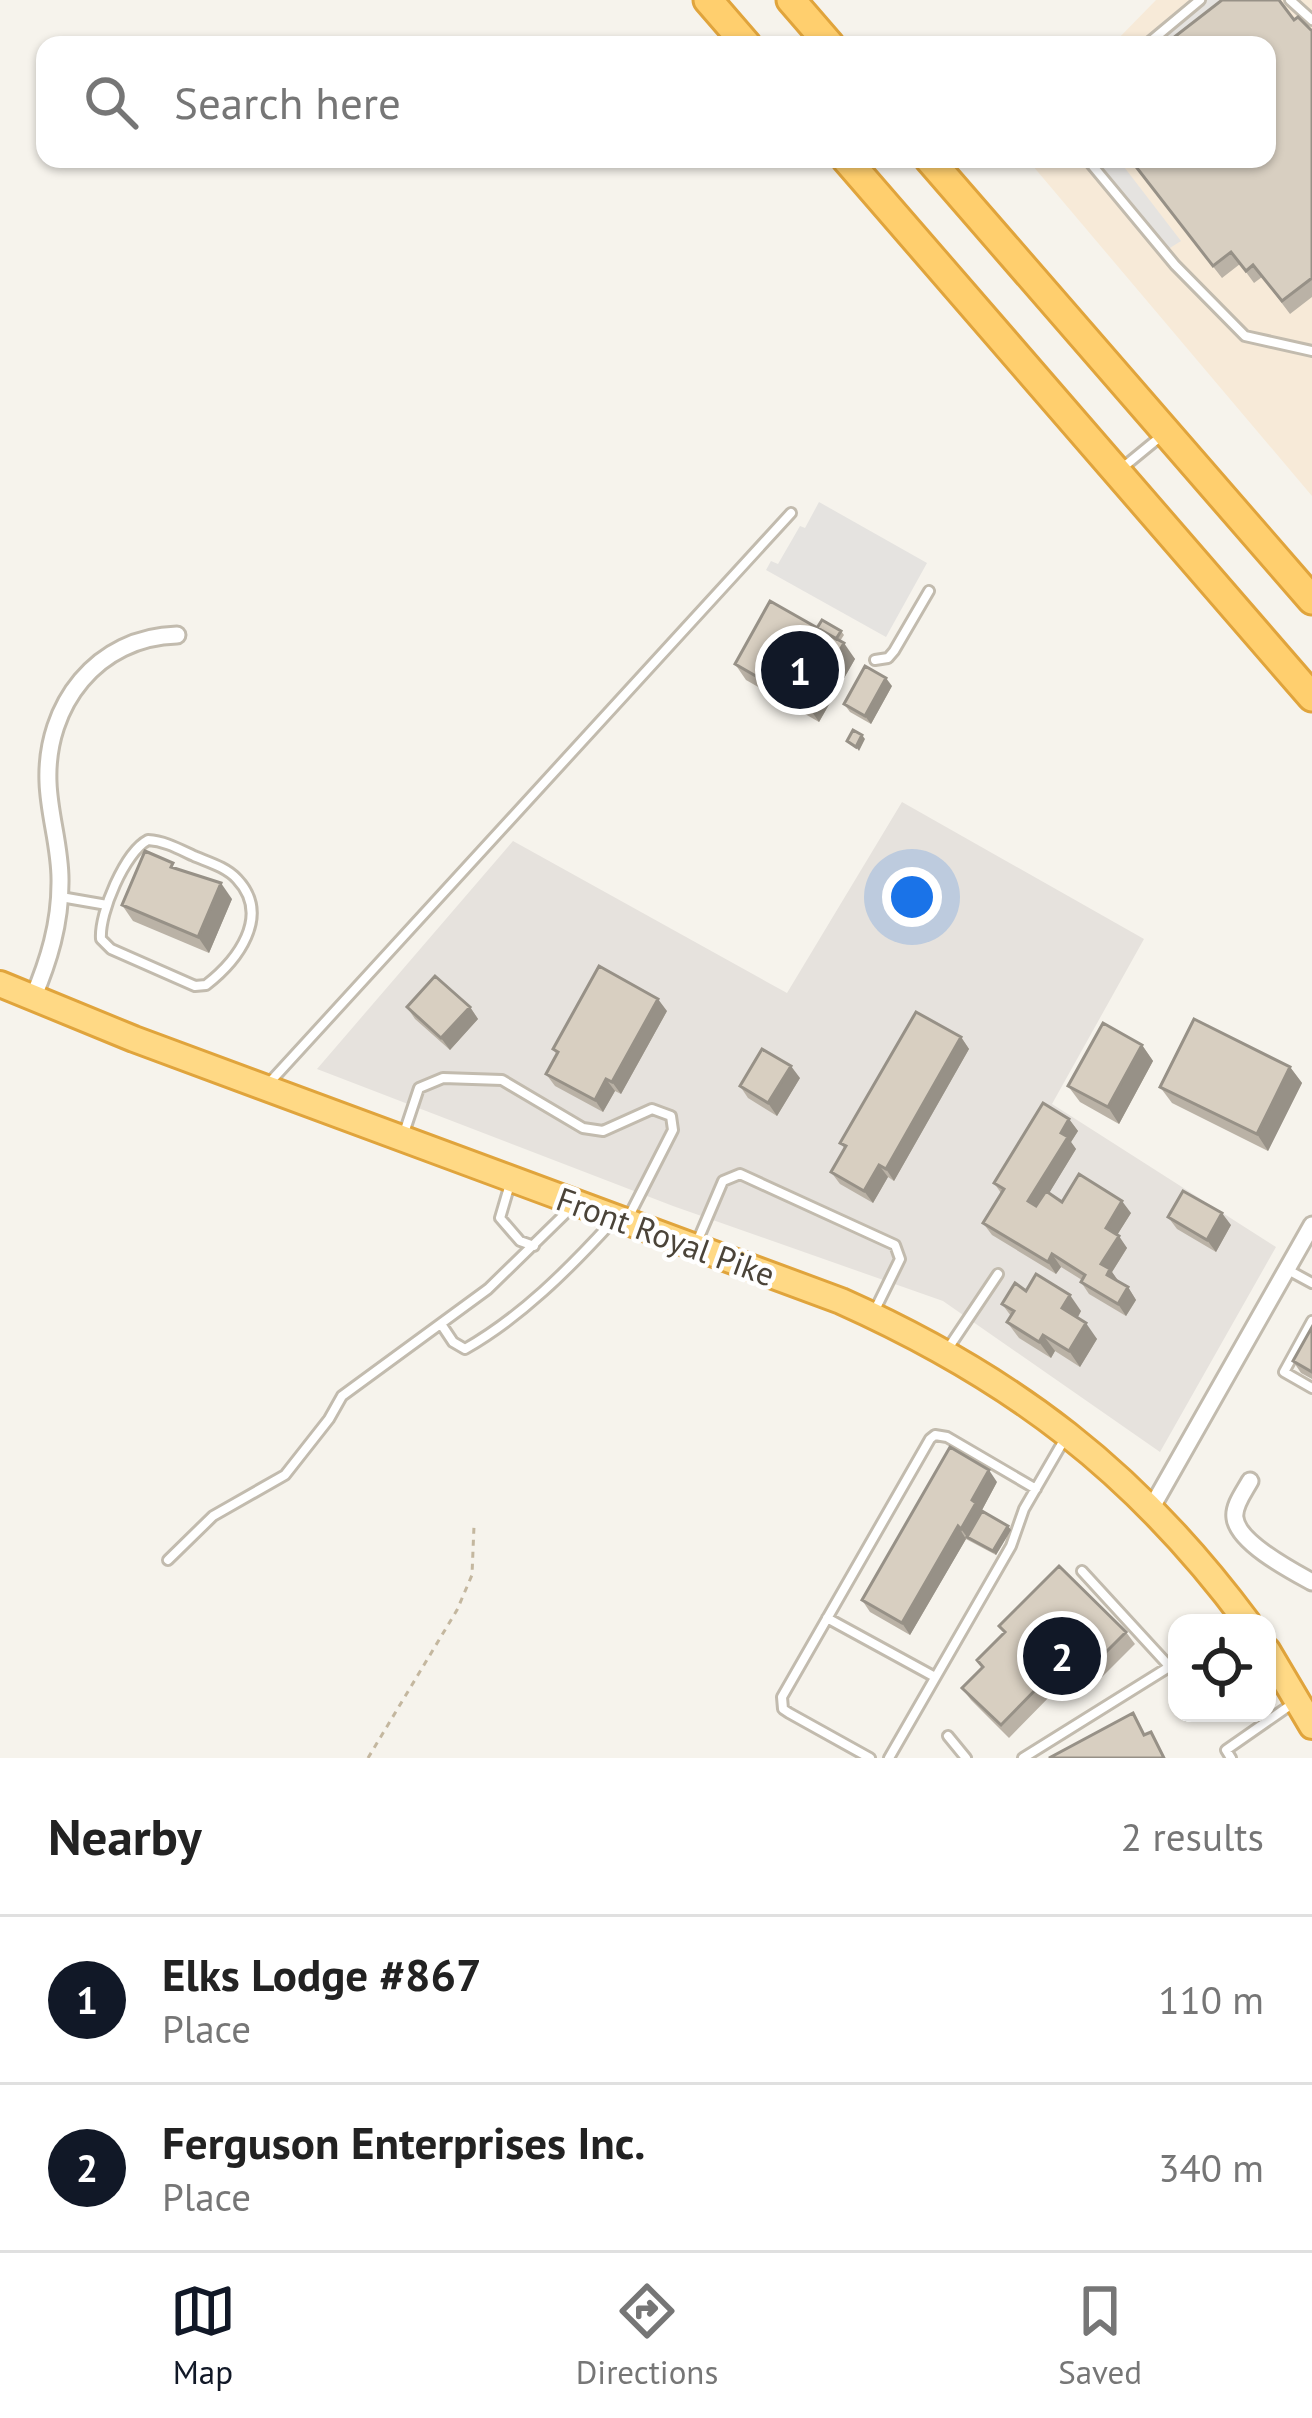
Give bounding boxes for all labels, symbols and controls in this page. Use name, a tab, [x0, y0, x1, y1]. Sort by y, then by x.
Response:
search box	[36, 36, 1276, 168]
icon: search	[78, 69, 144, 135]
text: Search here	[174, 73, 401, 131]
pin: 1	[761, 625, 839, 715]
your location	[882, 867, 942, 927]
street label: Front Royal Pike	[551, 1177, 781, 1295]
pin: 2	[1023, 1611, 1101, 1701]
map controls	[1168, 1614, 1276, 1722]
button: locate	[1168, 1614, 1276, 1722]
text: Nearby	[48, 1803, 202, 1869]
text: 2 results	[1121, 1811, 1264, 1862]
text: Elks Lodge #867	[162, 1945, 482, 2003]
text: 1	[76, 1974, 98, 2025]
text: 110 m	[1158, 1974, 1264, 2025]
text: Place	[162, 2003, 251, 2054]
text: Ferguson Enterprises Inc.	[162, 2113, 645, 2171]
text: 2	[76, 2142, 98, 2193]
text: 340 m	[1158, 2142, 1264, 2193]
text: Place	[162, 2171, 251, 2222]
tab: Map	[170, 2278, 236, 2393]
tab: Directions	[576, 2278, 718, 2393]
tab: Saved	[1058, 2278, 1142, 2393]

